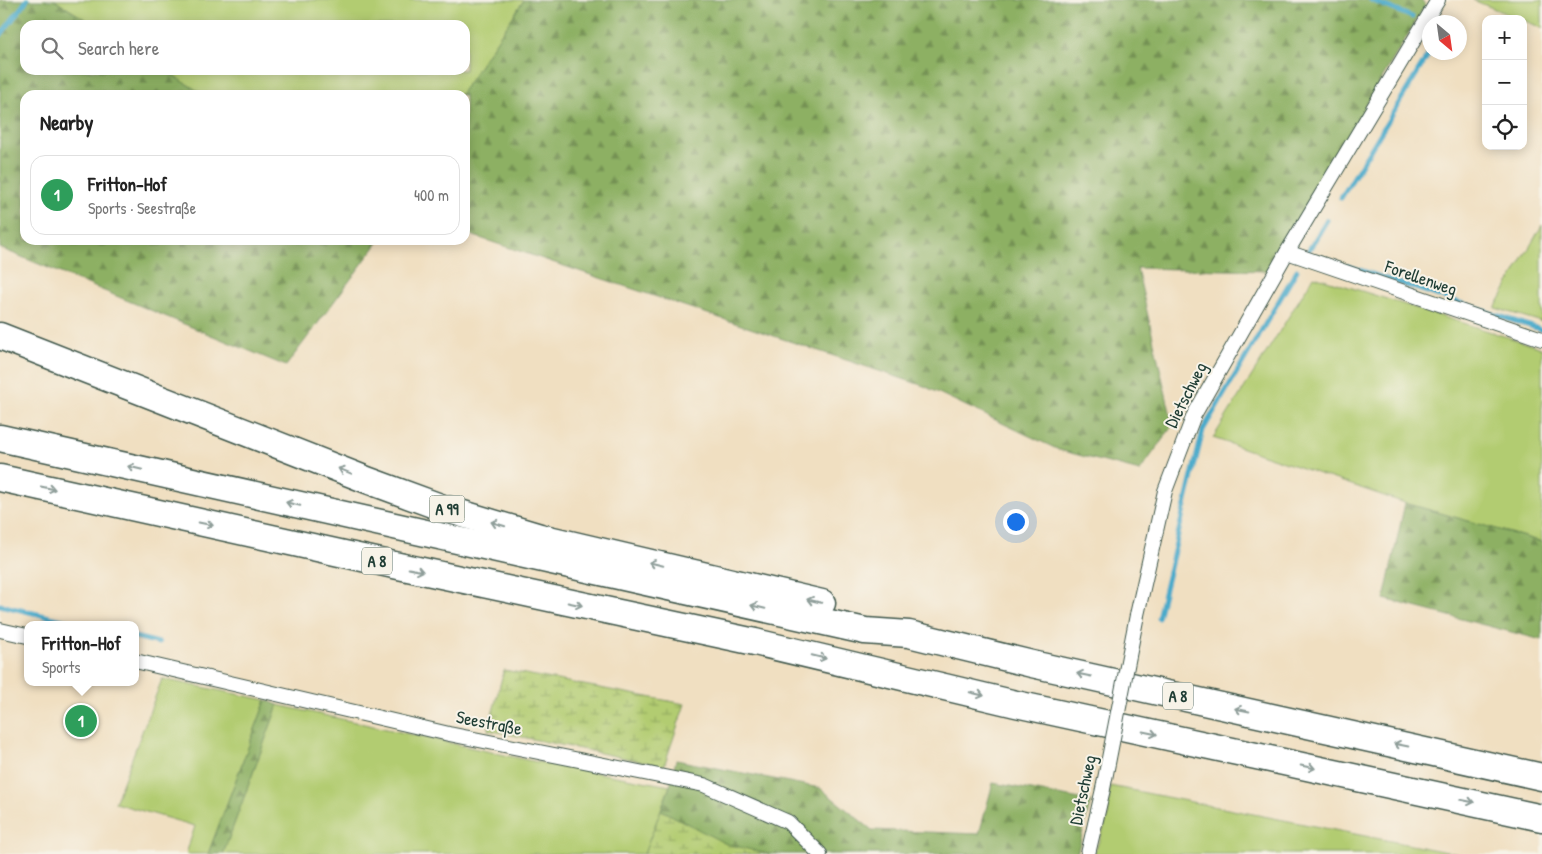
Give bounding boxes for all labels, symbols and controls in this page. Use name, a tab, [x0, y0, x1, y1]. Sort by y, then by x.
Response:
north arrow	[1422, 15, 1467, 60]
map controls	[1482, 15, 1527, 150]
button: +	[1482, 15, 1527, 60]
search box	[20, 20, 470, 75]
icon: search	[38, 34, 66, 62]
text: Search here	[78, 35, 159, 61]
button: −	[1482, 60, 1527, 105]
button: locate	[1482, 105, 1527, 150]
text: Nearby	[40, 108, 93, 137]
text: Fritton-Hof	[88, 171, 167, 197]
text: 1	[54, 184, 60, 206]
text: 400 m	[414, 184, 449, 206]
text: Sports · Seestraße	[88, 197, 196, 219]
street label: Forellenweg	[1381, 253, 1461, 302]
street label: Dietschweg	[1158, 358, 1213, 432]
one-way arrow	[127, 463, 143, 472]
one-way arrow	[337, 466, 352, 475]
one-way arrow	[39, 484, 55, 494]
road number: A 99	[430, 496, 464, 522]
one-way arrow	[286, 499, 302, 508]
your location	[1003, 509, 1029, 535]
one-way arrow	[198, 519, 214, 529]
one-way arrow	[491, 519, 507, 529]
road number: A 8	[362, 548, 392, 574]
one-way arrow	[648, 559, 664, 568]
one-way arrow	[408, 566, 424, 575]
one-way arrow	[806, 596, 822, 605]
one-way arrow	[567, 599, 583, 609]
one-way arrow	[750, 602, 766, 612]
popup	[24, 621, 139, 686]
text: Fritton-Hof	[42, 630, 121, 656]
one-way arrow	[811, 653, 827, 662]
text: Sports	[42, 656, 80, 678]
one-way arrow	[1076, 670, 1092, 679]
road number: A 8	[1163, 682, 1193, 709]
one-way arrow	[969, 690, 985, 699]
pin: 1	[65, 702, 97, 740]
street label: Seestraße	[454, 704, 524, 741]
one-way arrow	[1235, 705, 1251, 714]
one-way arrow	[1141, 728, 1157, 738]
one-way arrow	[1393, 740, 1409, 749]
street label: Dietschweg	[1063, 753, 1102, 827]
one-way arrow	[1300, 763, 1316, 772]
one-way arrow	[1459, 797, 1475, 807]

